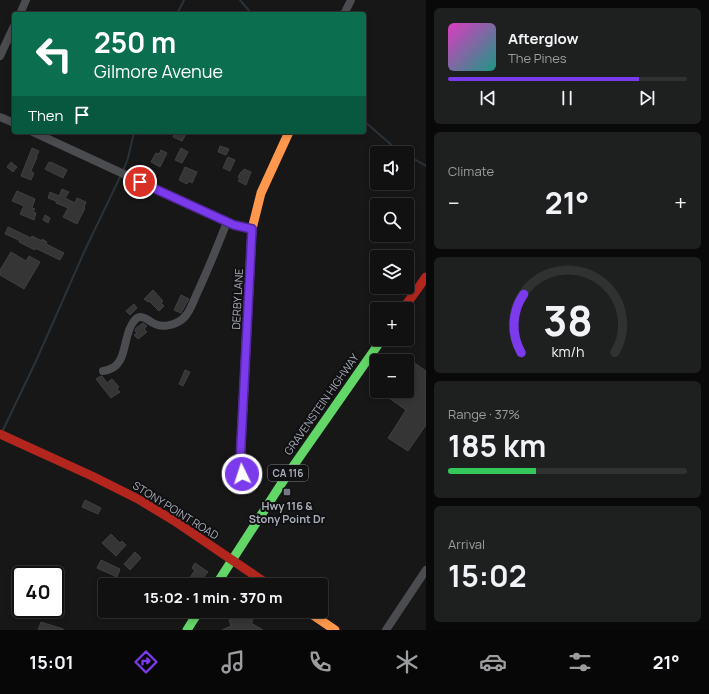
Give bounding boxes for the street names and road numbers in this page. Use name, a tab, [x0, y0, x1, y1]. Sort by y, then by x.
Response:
street label: DERBY LANE	[228, 268, 246, 330]
street label: GRAVENSTEIN HIGHWAY	[280, 350, 362, 458]
road number: CA 116	[268, 465, 308, 481]
street label: STONY POINT ROAD	[130, 477, 222, 543]

